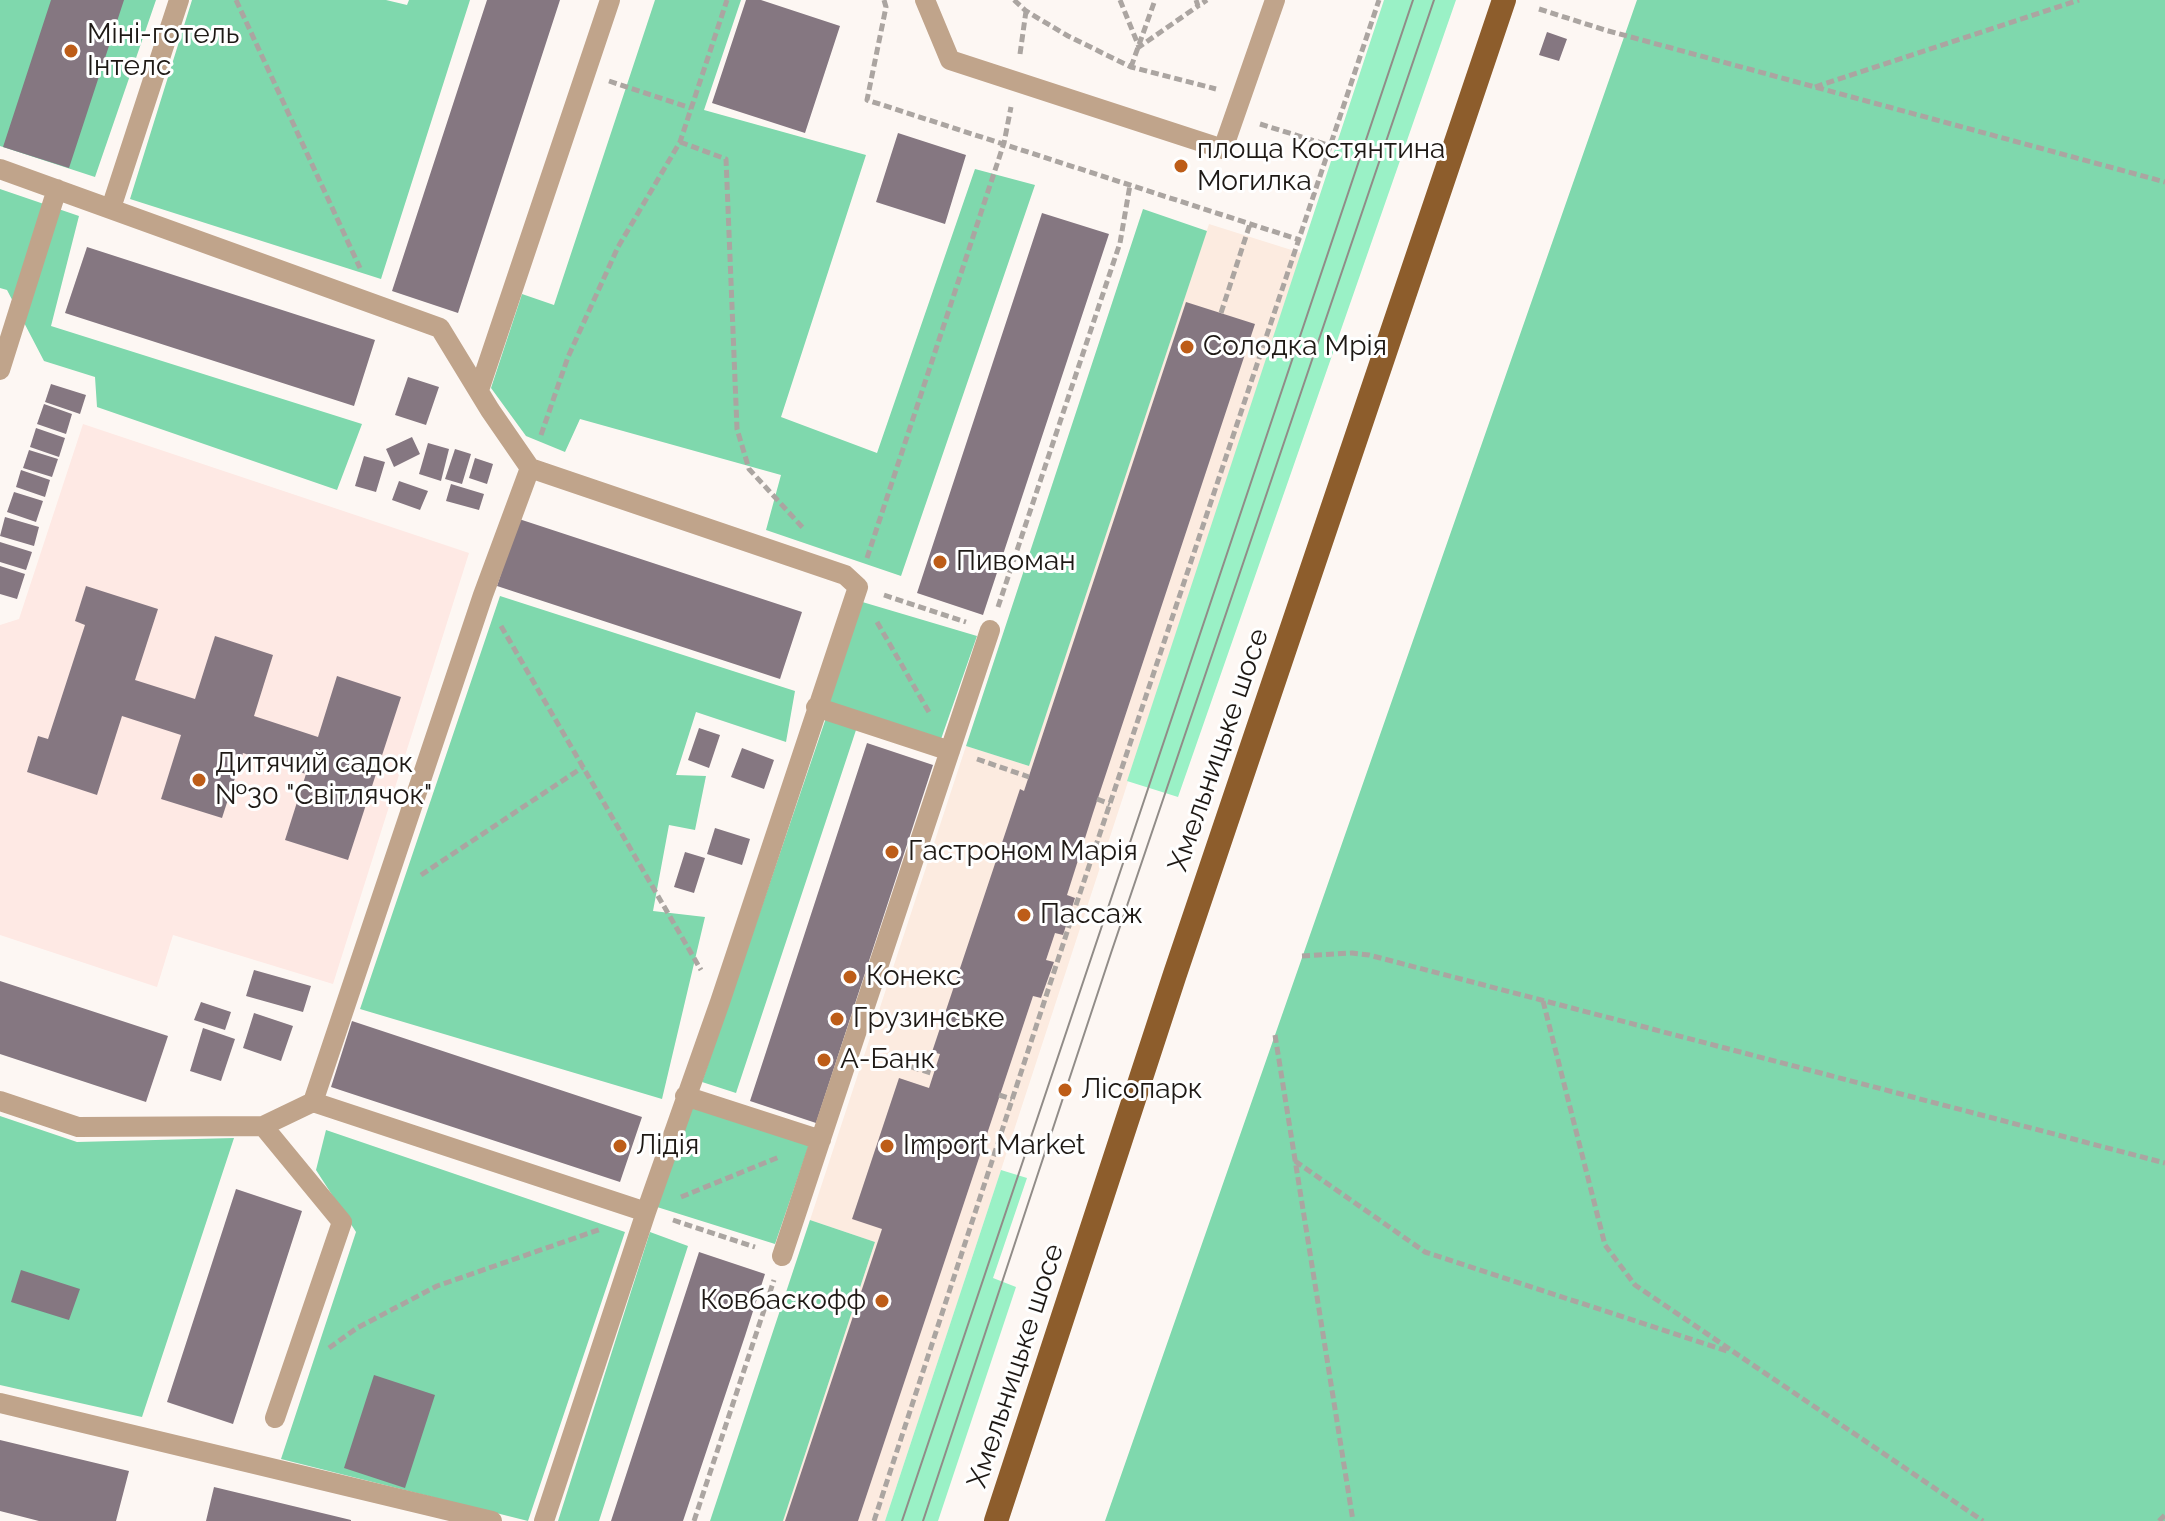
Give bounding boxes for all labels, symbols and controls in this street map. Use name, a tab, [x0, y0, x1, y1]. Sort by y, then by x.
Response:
place label: Міні-готель Інтелс	[87, 18, 239, 84]
marker: Міні-готель Інтелс	[62, 42, 80, 60]
place label: площа Костянтина Могилка	[1197, 133, 1445, 199]
marker: площа Костянтина Могилка	[1172, 157, 1190, 175]
place label: Солодка Мрія	[1203, 330, 1387, 364]
marker: Солодка Мрія	[1178, 338, 1196, 356]
place label: Пивоман	[956, 545, 1075, 579]
marker: Пивоман	[931, 553, 949, 571]
street label: Хмельницьке шосе	[1162, 624, 1276, 876]
place label: Дитячий садок №30 "Світлячок"	[215, 747, 432, 813]
marker: Дитячий садок №30 "Світлячок"	[190, 771, 208, 789]
place label: Гастроном Марія	[908, 835, 1138, 869]
marker: Гастроном Марія	[883, 843, 901, 861]
place label: Пассаж	[1040, 898, 1143, 932]
marker: Пассаж	[1015, 906, 1033, 924]
place label: Конекс	[866, 960, 961, 994]
marker: Конекс	[841, 968, 859, 986]
place label: Грузинське	[853, 1002, 1005, 1036]
marker: Грузинське	[828, 1010, 846, 1028]
place label: А-Банк	[840, 1043, 935, 1077]
marker: А-Банк	[815, 1051, 833, 1069]
place label: Лісопарк	[1081, 1073, 1202, 1107]
marker: Лісопарк	[1056, 1081, 1074, 1099]
place label: Лідія	[636, 1129, 699, 1163]
place label: Import Market	[903, 1129, 1085, 1163]
marker: Лідія	[611, 1137, 629, 1155]
marker: Import Market	[878, 1137, 896, 1155]
street label: Хмельницьке шосе	[961, 1240, 1071, 1492]
place label: Ковбаскофф	[700, 1284, 866, 1318]
marker: Ковбаскофф	[873, 1292, 891, 1310]

